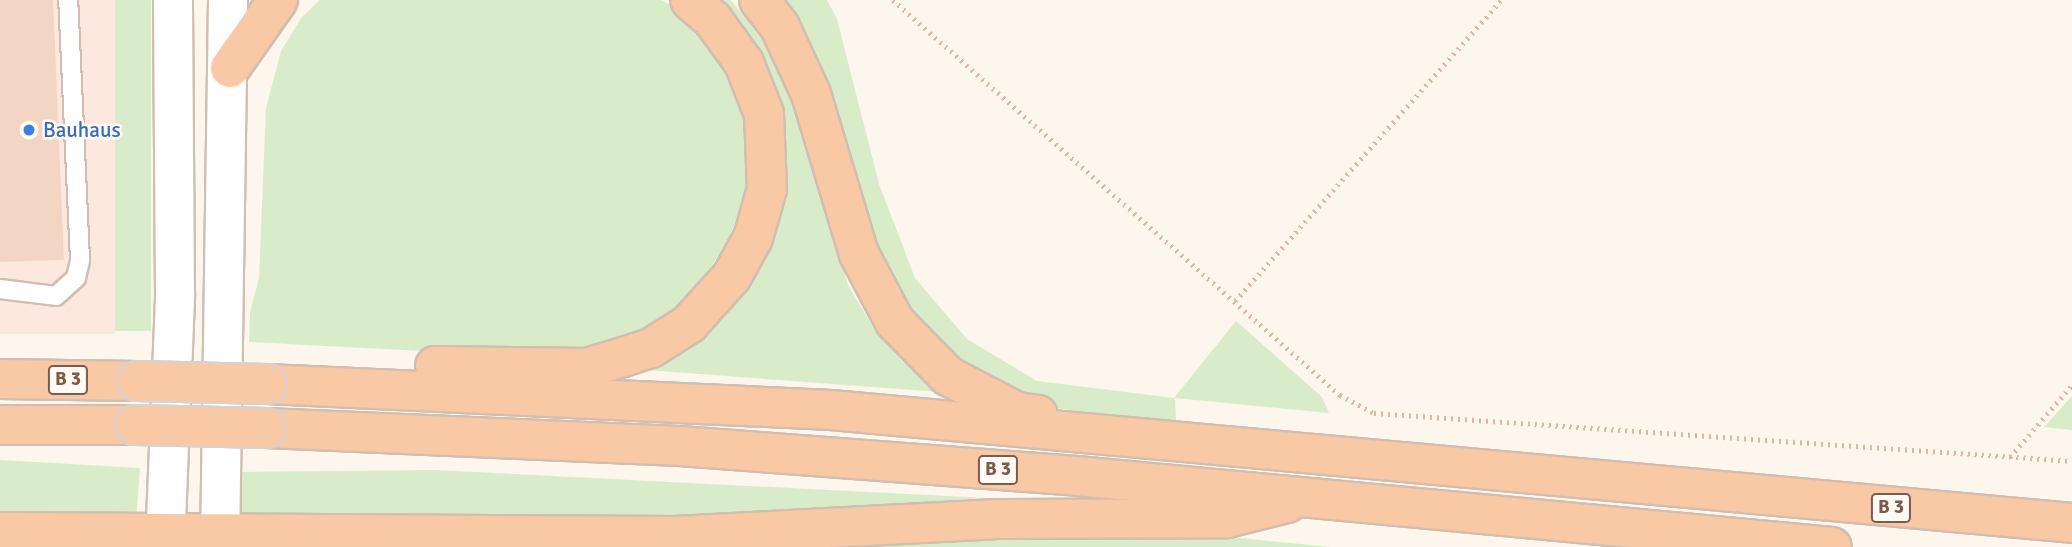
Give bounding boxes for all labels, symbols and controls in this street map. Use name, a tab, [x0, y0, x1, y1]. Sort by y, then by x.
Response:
place label: Bauhaus	[43, 117, 121, 143]
marker: Bauhaus	[21, 122, 37, 138]
road number: B 3	[47, 364, 89, 396]
road number: B 3	[977, 454, 1019, 485]
road number: B 3	[1870, 492, 1912, 524]

